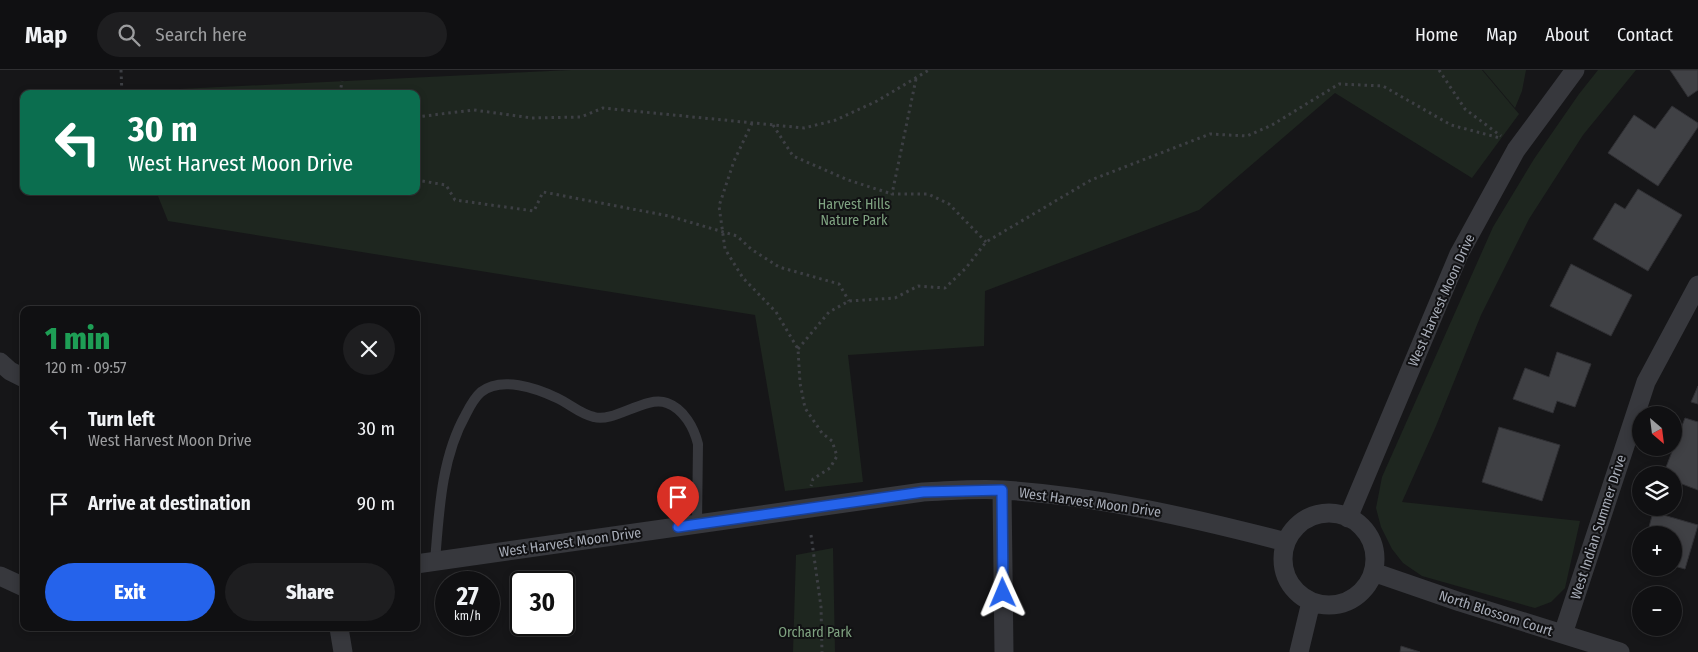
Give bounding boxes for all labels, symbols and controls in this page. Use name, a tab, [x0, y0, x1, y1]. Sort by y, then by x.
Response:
search box	[97, 12, 447, 57]
text: Map	[25, 21, 67, 49]
icon: search	[115, 21, 143, 49]
text: Search here	[155, 23, 247, 46]
text: Home	[1415, 24, 1458, 46]
text: Map	[1486, 24, 1517, 46]
text: About	[1545, 24, 1589, 46]
text: Contact	[1617, 24, 1673, 46]
text: 30 m	[128, 108, 198, 150]
icon: left	[45, 110, 110, 175]
text: West Harvest Moon Drive	[128, 150, 353, 177]
park label: Harvest Hills Nature Park	[818, 196, 890, 229]
street label: West Harvest Moon Drive	[1405, 231, 1478, 369]
text: 1 min	[45, 321, 110, 357]
button: close	[343, 323, 395, 375]
text: 120 m · 09:57	[45, 358, 127, 377]
north arrow	[1632, 406, 1682, 456]
map controls	[1632, 406, 1682, 636]
text: Turn left	[88, 408, 155, 431]
icon: left	[45, 415, 73, 443]
text: 30 m	[357, 417, 395, 440]
text: West Harvest Moon Drive	[88, 431, 252, 450]
street label: West Indian Summer Drive	[1567, 453, 1630, 602]
button: layers	[1632, 466, 1682, 516]
pin	[657, 476, 699, 527]
icon: arrive	[664, 483, 692, 511]
street label: West Harvest Moon Drive	[1018, 484, 1162, 521]
icon: arrive	[45, 490, 73, 518]
text: Arrive at destination	[88, 492, 251, 515]
text: 90 m	[357, 492, 395, 515]
street label: West Harvest Moon Drive	[498, 524, 642, 561]
button: +	[1632, 526, 1682, 576]
button: Exit	[45, 563, 215, 621]
button: Share	[225, 563, 395, 621]
position arrow	[976, 566, 1028, 618]
speed limit sign: 30	[510, 571, 575, 636]
text: 27	[456, 582, 479, 612]
button: −	[1632, 586, 1682, 636]
street label: North Blossom Court	[1437, 587, 1555, 640]
text: km/h	[454, 609, 481, 623]
park label: Orchard Park	[778, 624, 852, 641]

